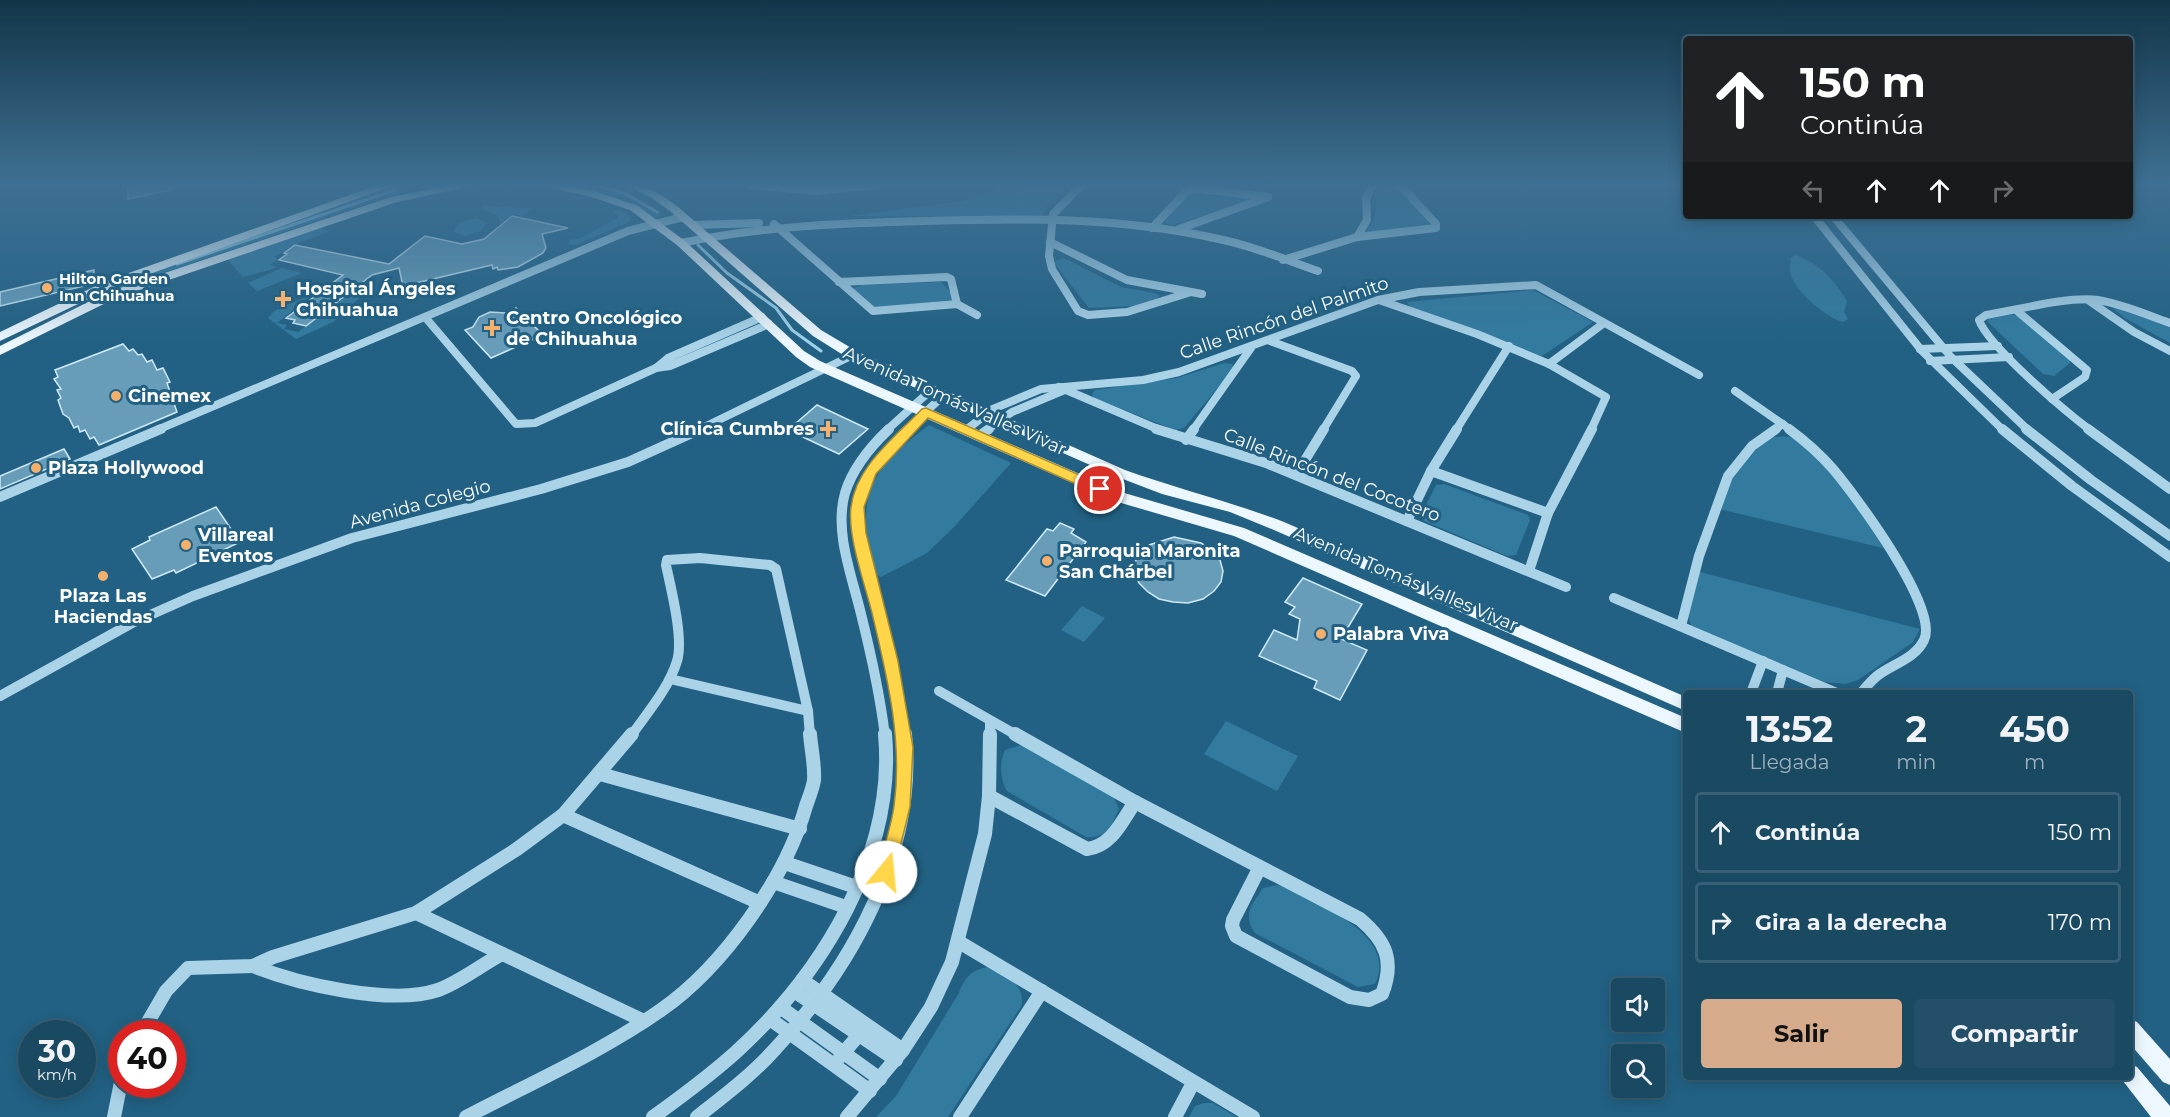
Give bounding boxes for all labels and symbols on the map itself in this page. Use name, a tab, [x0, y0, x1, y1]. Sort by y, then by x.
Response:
place label: Hilton Garden Inn Chihuahua	[59, 269, 175, 305]
street label: Calle Rincón del Palmito	[1177, 272, 1391, 364]
place label: Hospital Ángeles Chihuahua	[296, 278, 456, 321]
marker: Hilton Garden Inn Chihuahua	[40, 281, 54, 295]
marker: Hospital Ángeles Chihuahua	[274, 290, 292, 308]
place label: Centro Oncológico de Chihuahua	[506, 307, 683, 350]
marker: Centro Oncológico de Chihuahua	[483, 319, 501, 337]
street label: Avenida Tomás Valles Vivar	[840, 342, 1070, 460]
place label: Cinemex	[128, 385, 211, 407]
marker: Cinemex	[109, 389, 123, 403]
place label: Clínica Cumbres	[660, 418, 814, 440]
marker: Clínica Cumbres	[819, 420, 837, 438]
street label: Calle Rincón del Cocotero	[1221, 423, 1443, 527]
place label: Plaza Hollywood	[48, 457, 204, 479]
marker: Plaza Hollywood	[29, 461, 43, 475]
pin	[1074, 463, 1125, 514]
street label: Avenida Colegio	[347, 475, 493, 533]
street label: Avenida Tomás Valles Vivar	[1290, 522, 1522, 636]
place label: Villareal Eventos	[197, 524, 274, 567]
marker: Villareal Eventos	[179, 538, 193, 552]
place label: Parroquia Maronita San Chárbel	[1059, 540, 1241, 583]
marker: Parroquia Maronita San Chárbel	[1040, 554, 1054, 568]
marker: Plaza Las Haciendas	[96, 569, 110, 583]
place label: Plaza Las Haciendas	[54, 585, 153, 628]
place label: Palabra Viva	[1333, 623, 1449, 645]
marker: Palabra Viva	[1314, 627, 1328, 641]
position arrow	[854, 840, 918, 904]
speed limit sign: 40	[108, 1020, 186, 1098]

